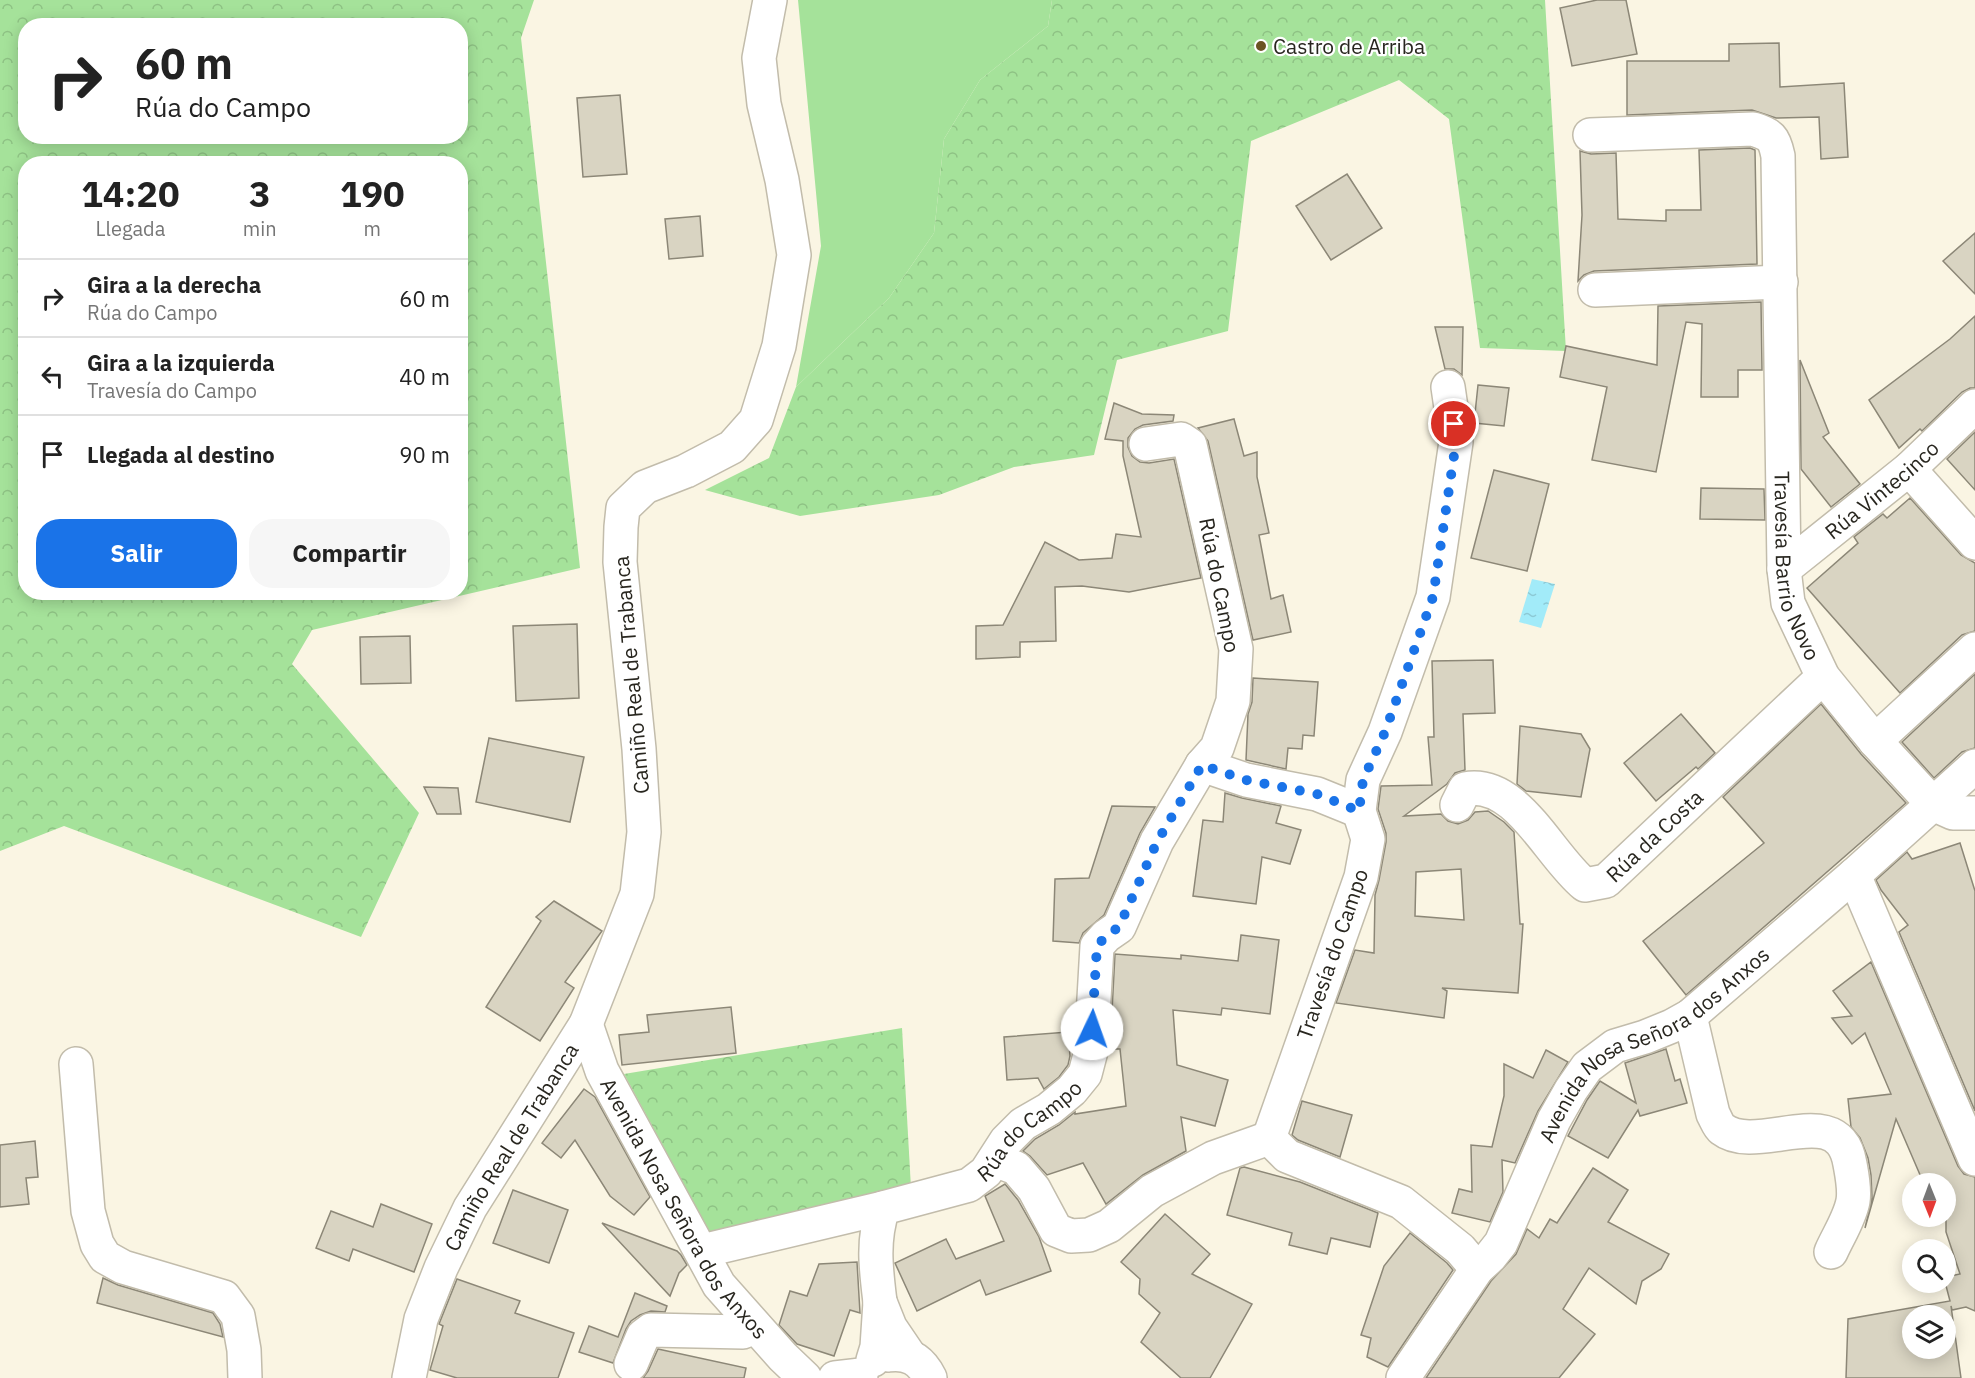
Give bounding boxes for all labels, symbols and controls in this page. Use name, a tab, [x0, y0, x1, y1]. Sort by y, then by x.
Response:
place label: Castro de Arriba	[1273, 32, 1425, 60]
text: 60 m	[135, 36, 233, 91]
marker: Castro de Arriba	[1254, 39, 1268, 53]
icon: right	[36, 42, 114, 120]
text: Rúa do Campo	[135, 89, 311, 124]
text: 14:20	[81, 170, 180, 217]
text: 3	[249, 170, 271, 217]
text: 190	[340, 170, 405, 217]
text: Llegada	[95, 215, 165, 242]
text: min	[243, 215, 277, 242]
text: m	[364, 215, 381, 242]
text: Gira a la derecha	[87, 270, 261, 299]
icon: right	[36, 282, 69, 315]
text: 60 m	[399, 284, 450, 313]
text: Rúa do Campo	[87, 299, 217, 326]
text: Gira a la izquierda	[87, 348, 275, 377]
icon: left	[36, 360, 69, 393]
text: 40 m	[399, 362, 450, 391]
text: Travesía do Campo	[87, 377, 257, 404]
pin	[1428, 398, 1479, 449]
icon: arrive	[1437, 407, 1470, 440]
street label: Rúa Vintecinco	[1819, 434, 1945, 545]
icon: arrive	[36, 438, 69, 471]
text: Llegada al destino	[87, 440, 275, 469]
text: 90 m	[399, 440, 450, 469]
street label: Travesía Barrio Novo	[1769, 471, 1827, 665]
street label: Rúa do Campo	[1193, 515, 1247, 655]
button: Salir	[36, 519, 237, 588]
button: Compartir	[249, 519, 450, 588]
street label: Camiño Real de Trabanca	[607, 555, 655, 795]
street label: Rúa da Costa	[1600, 783, 1709, 888]
street label: Travesía do Campo	[1290, 865, 1374, 1043]
street label: Avenida Nosa Señora dos Anxos	[1532, 940, 1775, 1147]
position arrow	[1060, 997, 1124, 1061]
street label: Camiño Real de Trabanca	[437, 1037, 585, 1256]
street label: Avenida Nosa Señora dos Anxos	[594, 1073, 774, 1345]
street label: Rúa do Campo	[971, 1075, 1088, 1188]
north arrow	[1902, 1173, 1956, 1227]
map controls	[1902, 1173, 1956, 1359]
button: search	[1902, 1239, 1956, 1293]
button: layers	[1902, 1305, 1956, 1359]

